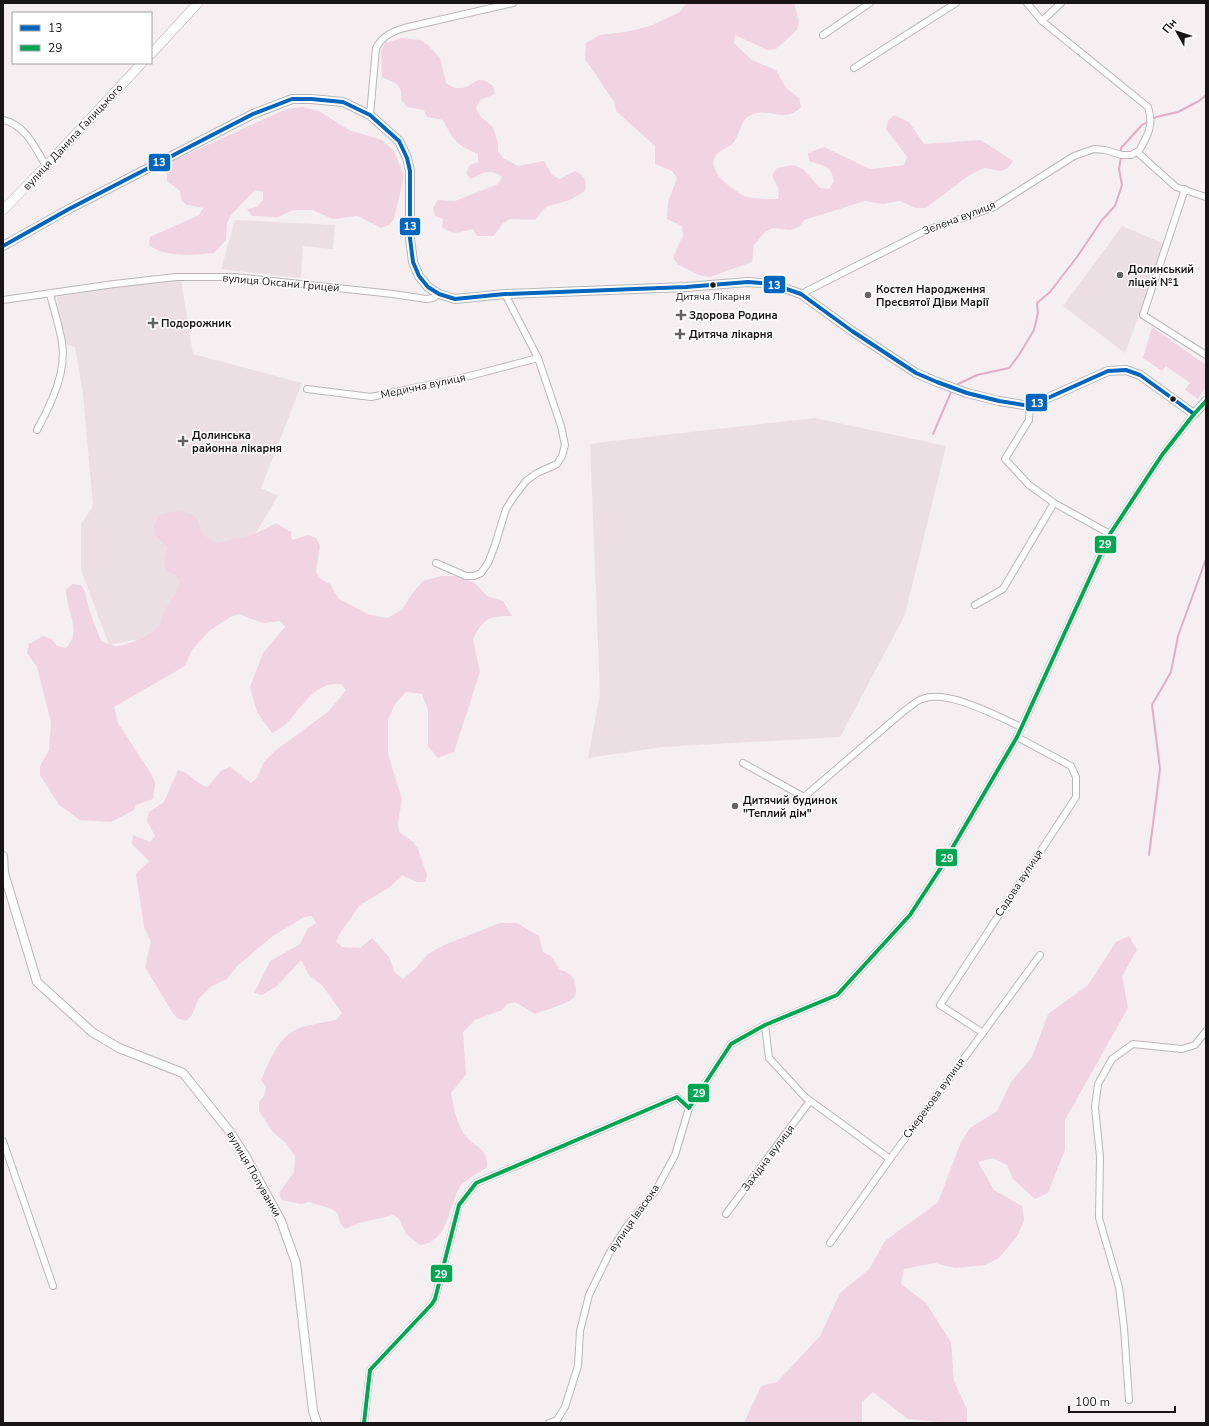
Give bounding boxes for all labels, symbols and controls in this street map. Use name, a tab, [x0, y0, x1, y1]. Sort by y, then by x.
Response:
legend	[12, 12, 152, 64]
north arrow	[1157, 12, 1197, 52]
text: Пн	[1159, 15, 1180, 37]
text: 13	[48, 20, 62, 36]
text: 29	[48, 40, 62, 56]
street label: вулиця Данила Галицького	[20, 80, 126, 194]
line badge: 13	[148, 153, 171, 172]
text: 13	[152, 155, 166, 170]
street label: Зелена вулиця	[920, 197, 998, 239]
line badge: 13	[399, 217, 421, 236]
text: 13	[403, 219, 417, 234]
place label: Долинський ліцей №1	[1128, 262, 1194, 290]
street label: вулиця Оксани Грицей	[222, 270, 340, 296]
marker: Долинський ліцей №1	[1115, 270, 1125, 280]
line badge: 13	[763, 275, 786, 294]
text: 13	[767, 278, 781, 293]
marker: Дитяча Лікарня	[708, 280, 718, 290]
place label: Костел Народження Пресвятої Діви Марії	[876, 282, 990, 310]
place label: Дитяча Лікарня	[676, 290, 750, 304]
marker: Костел Народження Пресвятої Діви Марії	[863, 290, 873, 300]
place label: Здорова Родина	[689, 308, 778, 323]
marker: Здорова Родина	[676, 310, 686, 320]
place label: Подорожник	[161, 316, 232, 331]
marker: Подорожник	[148, 318, 158, 328]
place label: Дитяча лікарня	[689, 327, 773, 342]
marker: Дитяча лікарня	[674, 328, 686, 340]
street label: Медична вулиця	[379, 370, 467, 402]
line badge: 13	[1025, 393, 1048, 412]
unlabelled marker	[1168, 394, 1178, 404]
text: 13	[1030, 396, 1044, 411]
place label: Долинська районна лікарня	[192, 428, 282, 456]
marker: Долинська районна лікарня	[177, 435, 189, 447]
line badge: 29	[1094, 535, 1117, 554]
text: 29	[1098, 537, 1112, 552]
place label: Дитячий будинок "Теплий дім"	[743, 793, 838, 821]
marker: Дитячий будинок "Теплий дім"	[730, 801, 740, 811]
street label: Садова вулиця	[992, 846, 1046, 920]
line badge: 29	[935, 848, 958, 867]
text: 29	[940, 851, 954, 866]
street label: Смерекова вулиця	[900, 1054, 968, 1141]
line badge: 29	[687, 1083, 710, 1103]
text: 29	[692, 1086, 706, 1101]
street label: Західна вулиця	[738, 1122, 798, 1194]
street label: вулиця Полуванки	[223, 1128, 285, 1220]
street label: вулиця Івасюка	[605, 1181, 663, 1255]
line badge: 29	[430, 1264, 453, 1283]
text: 29	[434, 1267, 448, 1282]
scale bar	[1069, 1388, 1175, 1414]
text: 100 m	[1075, 1394, 1110, 1410]

